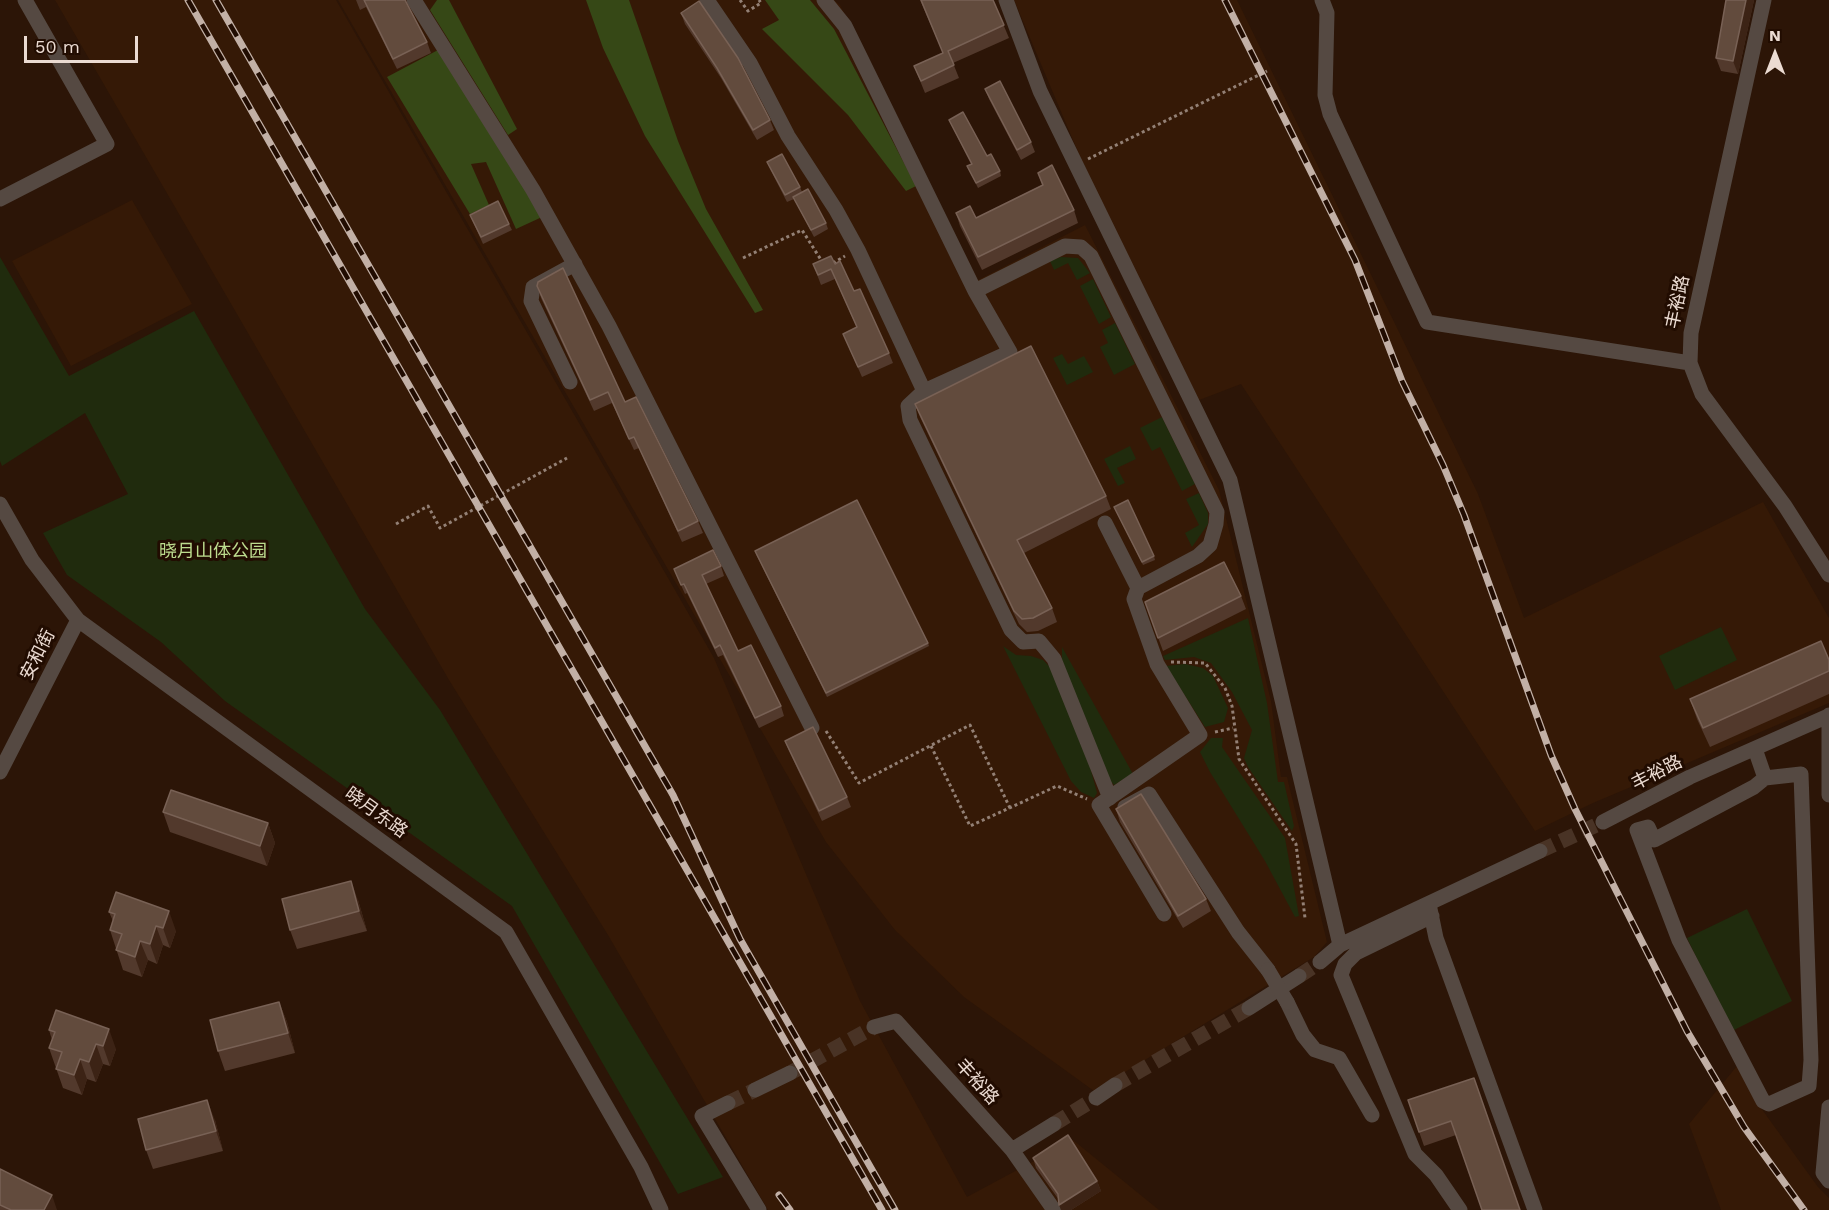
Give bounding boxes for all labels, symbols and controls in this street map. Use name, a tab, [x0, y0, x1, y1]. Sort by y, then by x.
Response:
scale bar	[27, 24, 141, 62]
north arrow	[1745, 24, 1805, 84]
text: N	[1769, 26, 1781, 45]
text: 50 m	[35, 36, 80, 57]
street label: 丰裕路	[1662, 273, 1694, 331]
park label: 晓月山体公园	[159, 541, 267, 563]
street label: 安和街	[16, 626, 60, 684]
street label: 丰裕路	[1628, 751, 1686, 795]
street label: 晓月东路	[341, 783, 411, 843]
street label: 丰裕路	[951, 1055, 1003, 1109]

